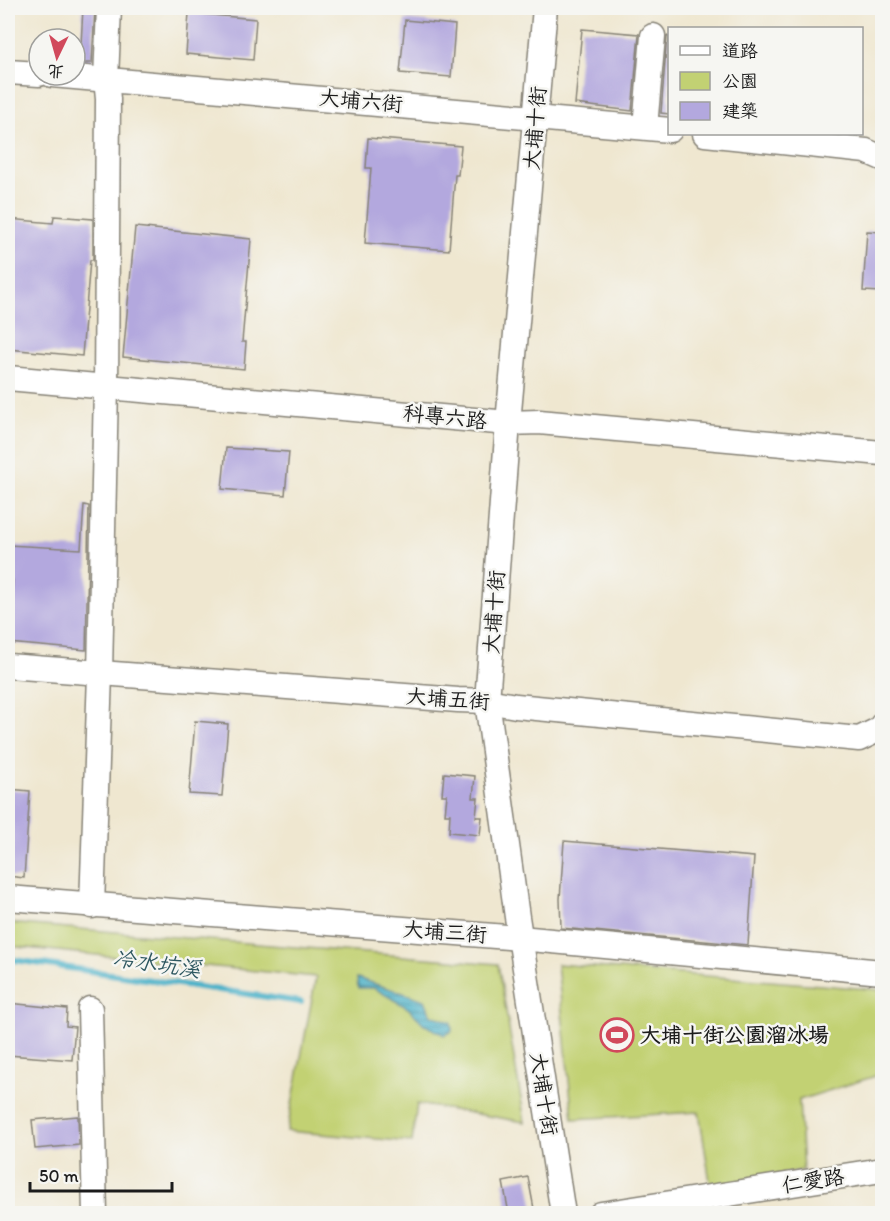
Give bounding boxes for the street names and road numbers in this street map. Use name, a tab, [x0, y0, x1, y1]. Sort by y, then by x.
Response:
street label: 大埔六街	[318, 84, 404, 117]
street label: 大埔十街	[518, 85, 551, 171]
street label: 科專六路	[402, 400, 488, 433]
street label: 大埔十街	[478, 569, 509, 655]
street label: 大埔五街	[405, 683, 491, 714]
street label: 大埔三街	[402, 916, 488, 947]
street label: 大埔十街	[526, 1050, 563, 1137]
street label: 仁愛路	[780, 1163, 846, 1198]

